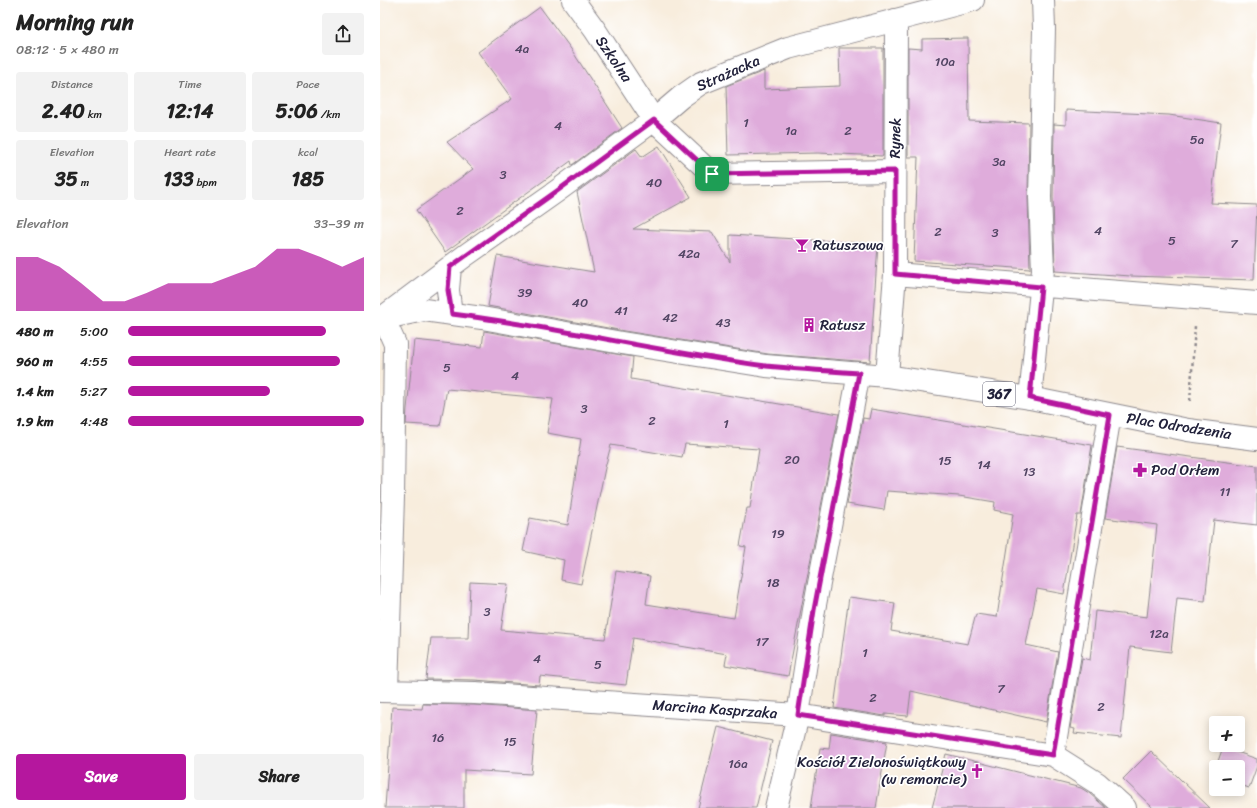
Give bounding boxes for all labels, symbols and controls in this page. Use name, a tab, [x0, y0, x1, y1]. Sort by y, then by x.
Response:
text: Morning run	[16, 3, 134, 42]
button: share	[322, 13, 364, 55]
street label: Szkolna	[589, 30, 640, 88]
house number: 4a	[515, 37, 530, 60]
text: 08:12 · 5 × 480 m	[16, 38, 119, 61]
street label: Strażacka	[692, 47, 764, 99]
house number: 10a	[935, 50, 956, 73]
text: Distance	[51, 75, 93, 94]
text: Time	[178, 75, 202, 94]
text: Pace	[296, 75, 320, 94]
text: 2.40	[42, 94, 85, 129]
text: 12:14	[166, 94, 214, 129]
text: 5:06	[276, 94, 318, 129]
text: km	[85, 105, 102, 124]
text: /km	[318, 105, 340, 124]
house number: 1	[743, 111, 749, 134]
house number: 4	[554, 114, 562, 137]
street label: Rynek	[882, 117, 908, 159]
house number: 1a	[785, 119, 798, 142]
house number: 2	[844, 119, 852, 142]
house number: 5a	[1190, 128, 1205, 151]
text: Elevation	[50, 143, 94, 162]
text: Heart rate	[164, 143, 216, 162]
text: kcal	[298, 143, 318, 162]
house number: 3a	[992, 150, 1006, 173]
pin	[695, 157, 729, 191]
text: 35	[55, 162, 78, 197]
text: 133	[163, 162, 194, 197]
text: 185	[292, 162, 324, 197]
house number: 3	[499, 163, 507, 186]
icon: arrive	[701, 163, 723, 185]
house number: 40	[646, 171, 662, 194]
text: m	[78, 173, 89, 192]
text: bpm	[194, 173, 217, 192]
house number: 2	[456, 199, 464, 222]
text: Elevation	[16, 212, 69, 235]
text: 33–39 m	[314, 212, 364, 235]
house number: 4	[1094, 219, 1102, 242]
house number: 2	[934, 220, 942, 243]
house number: 3	[991, 221, 999, 244]
house number: 5	[1168, 229, 1176, 252]
place label: Ratuszowa	[813, 232, 884, 258]
house number: 7	[1230, 232, 1239, 255]
bar icon: Ratuszowa	[794, 237, 810, 253]
house number: 42a	[678, 242, 701, 265]
house number: 39	[517, 281, 533, 304]
house number: 40	[572, 291, 588, 314]
house number: 41	[614, 299, 628, 322]
house number: 42	[662, 306, 678, 329]
house number: 43	[715, 311, 731, 334]
place label: Ratusz	[820, 312, 866, 338]
building icon: Ratusz	[801, 317, 817, 333]
text: 480 m	[16, 320, 54, 343]
text: 5:00	[80, 320, 108, 343]
text: 960 m	[16, 350, 53, 373]
text: 4:55	[80, 350, 108, 373]
house number: 5	[443, 356, 451, 379]
house number: 4	[511, 364, 519, 387]
text: 1.4 km	[16, 380, 54, 403]
text: 5:27	[80, 380, 107, 403]
road number: 367	[983, 382, 1015, 406]
house number: 3	[580, 397, 588, 420]
street label: Plac Odrodzenia	[1125, 405, 1234, 447]
house number: 2	[648, 409, 656, 432]
text: 1.9 km	[16, 410, 54, 433]
text: 4:48	[80, 410, 108, 433]
house number: 1	[723, 412, 729, 435]
house number: 20	[784, 448, 800, 471]
house number: 15	[938, 449, 952, 472]
house number: 14	[977, 453, 991, 476]
place label: Pod Orłem	[1151, 457, 1220, 483]
house number: 13	[1023, 460, 1035, 483]
pharmacy icon: Pod Orłem	[1132, 462, 1148, 478]
house number: 11	[1219, 480, 1231, 503]
house number: 19	[771, 522, 785, 545]
house number: 18	[766, 571, 780, 594]
house number: 3	[483, 600, 491, 623]
house number: 12a	[1149, 622, 1169, 645]
house number: 17	[755, 630, 770, 653]
house number: 1	[862, 641, 868, 664]
house number: 4	[533, 647, 541, 670]
house number: 5	[594, 653, 602, 676]
house number: 7	[997, 677, 1006, 700]
house number: 2	[869, 686, 877, 709]
street label: Marcina Kasprzaka	[652, 692, 779, 726]
house number: 2	[1097, 695, 1105, 718]
map controls	[1209, 716, 1245, 796]
button: +	[1209, 716, 1245, 752]
house number: 16	[432, 726, 444, 749]
house number: 15	[503, 730, 517, 753]
place label: Kościół Zielonoświątkowy (w remoncie)	[797, 749, 967, 792]
house number: 16a	[728, 752, 748, 775]
button: Save	[16, 754, 186, 800]
button: Share	[194, 754, 364, 800]
button: −	[1209, 760, 1245, 796]
church icon: Kościół Zielonoświątkowy (w remoncie)	[969, 763, 985, 779]

